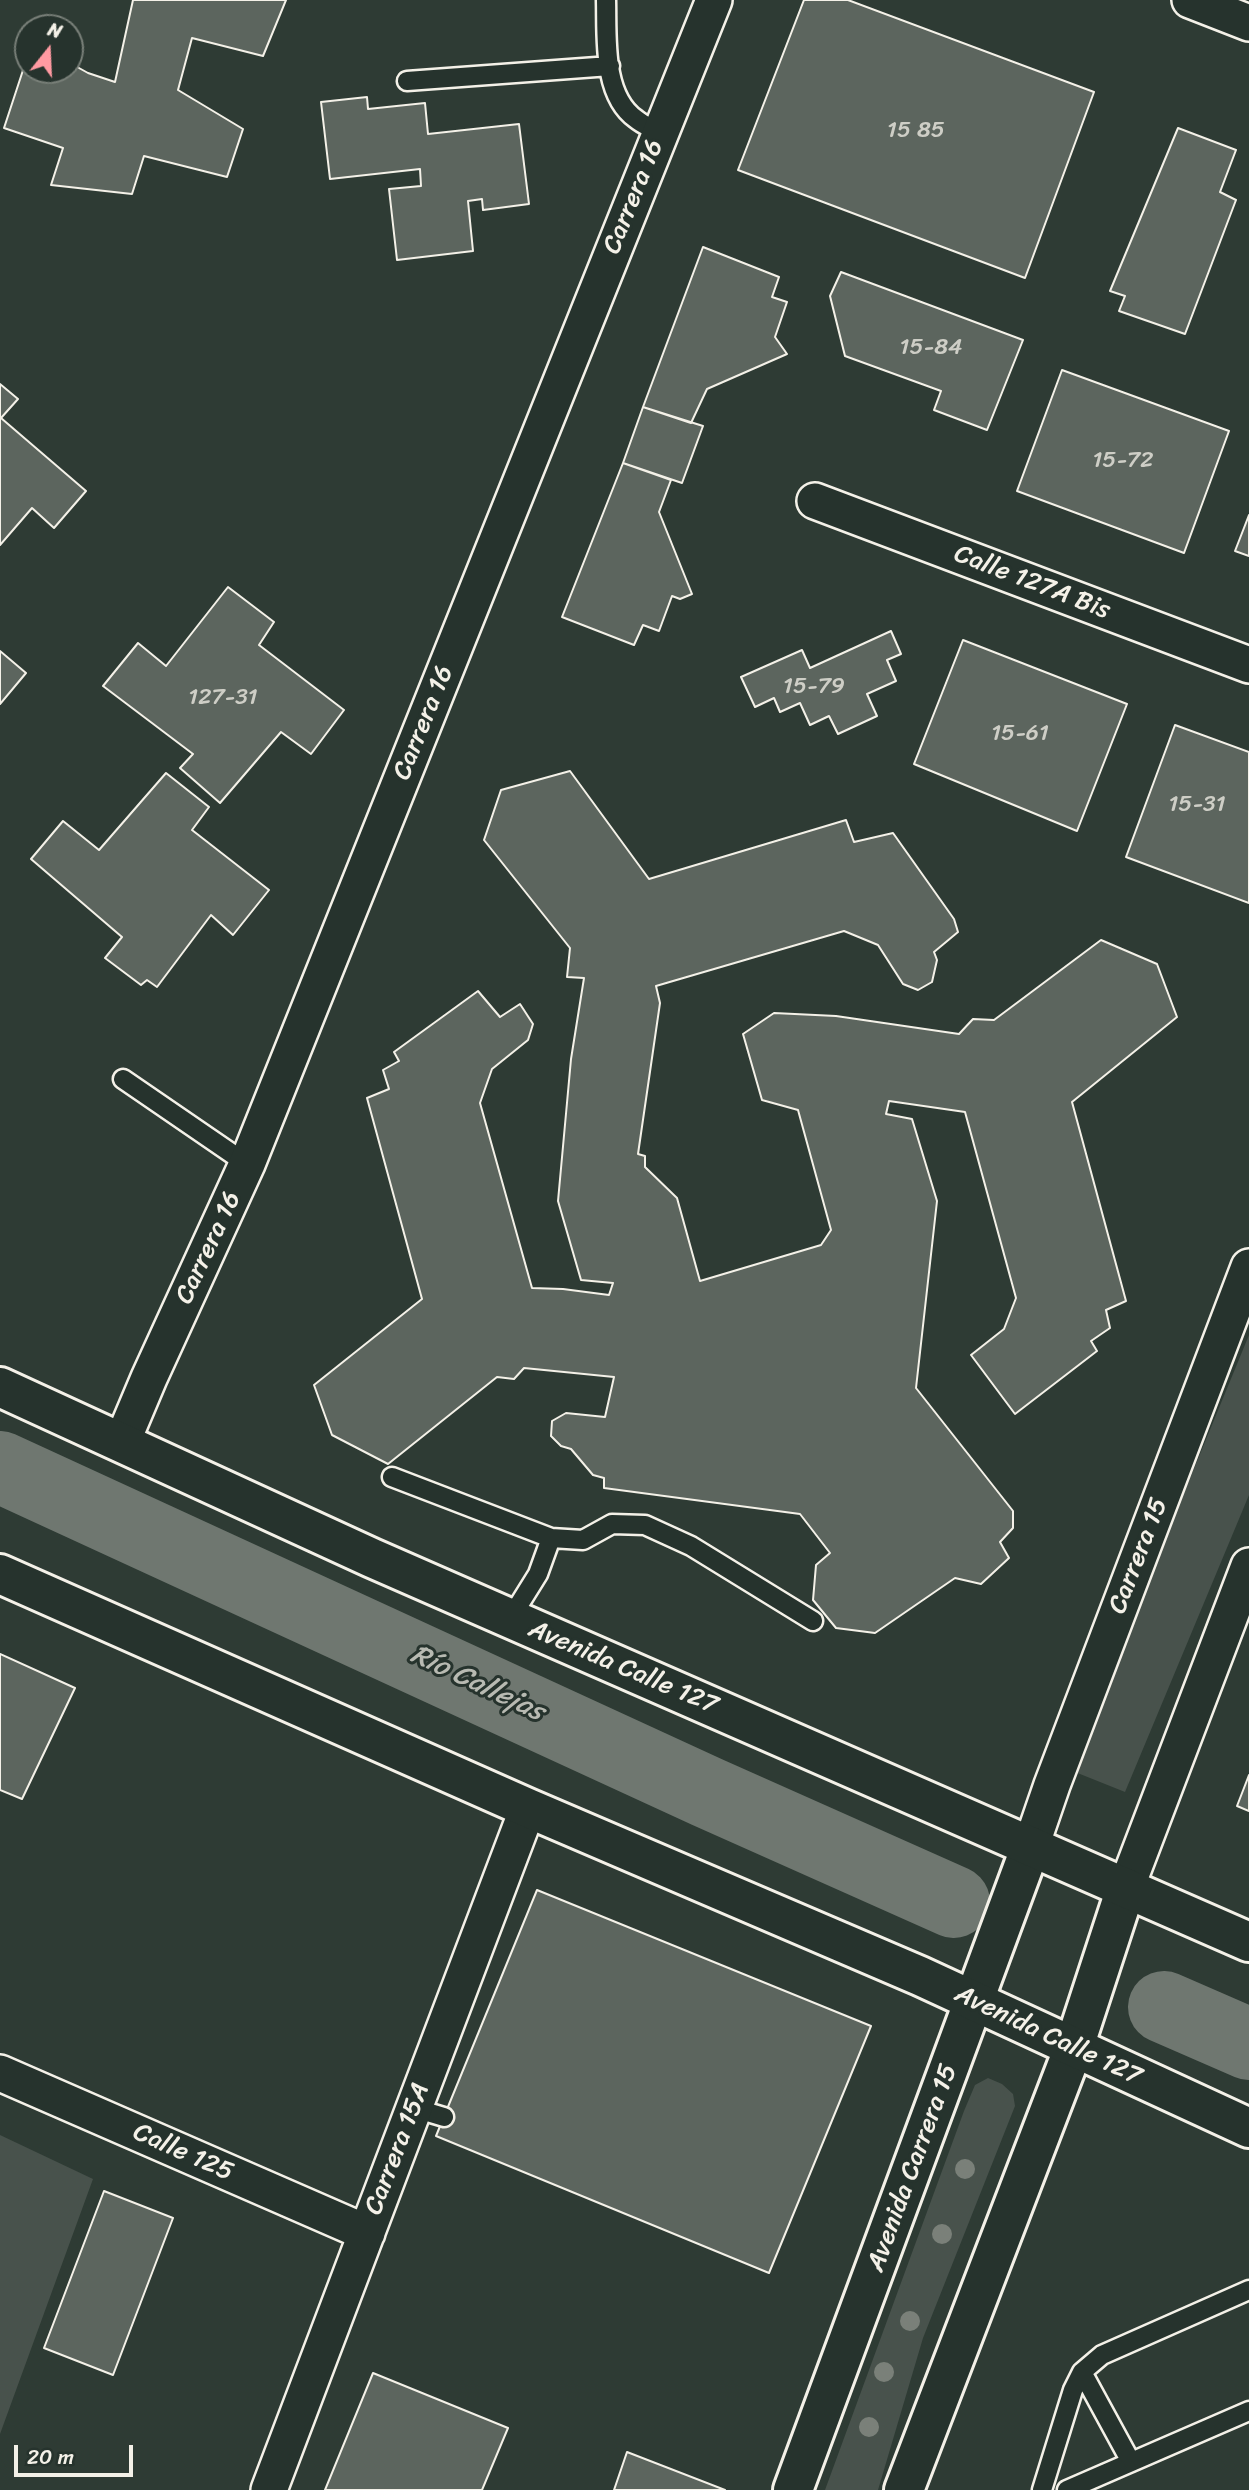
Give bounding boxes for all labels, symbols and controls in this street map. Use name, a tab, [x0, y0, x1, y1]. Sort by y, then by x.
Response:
text: N	[44, 13, 66, 48]
north arrow	[14, 14, 84, 84]
house number: 15 85	[887, 117, 945, 145]
street label: Carrera 16	[597, 135, 671, 259]
house number: 15-84	[900, 334, 962, 362]
house number: 15-72	[1093, 447, 1153, 475]
street label: Calle 127A Bis	[950, 539, 1114, 627]
street label: Carrera 16	[387, 661, 461, 785]
house number: 15-79	[783, 673, 845, 701]
house number: 127-31	[188, 684, 258, 712]
house number: 15-61	[991, 720, 1049, 748]
house number: 15-31	[1168, 791, 1226, 819]
street label: Carrera 16	[169, 1187, 249, 1309]
street label: Carrera 15	[1103, 1494, 1175, 1618]
street label: Avenida Calle 127	[524, 1614, 722, 1722]
water label: Río Callejas	[405, 1639, 549, 1729]
street label: Avenida Calle 127	[950, 1979, 1146, 2093]
street label: Avenida Carrera 15	[861, 2060, 965, 2276]
street label: Carrera 15A	[359, 2079, 437, 2219]
street label: Calle 125	[128, 2117, 238, 2189]
scale bar	[18, 2430, 136, 2474]
text: 20 m	[27, 2438, 74, 2476]

